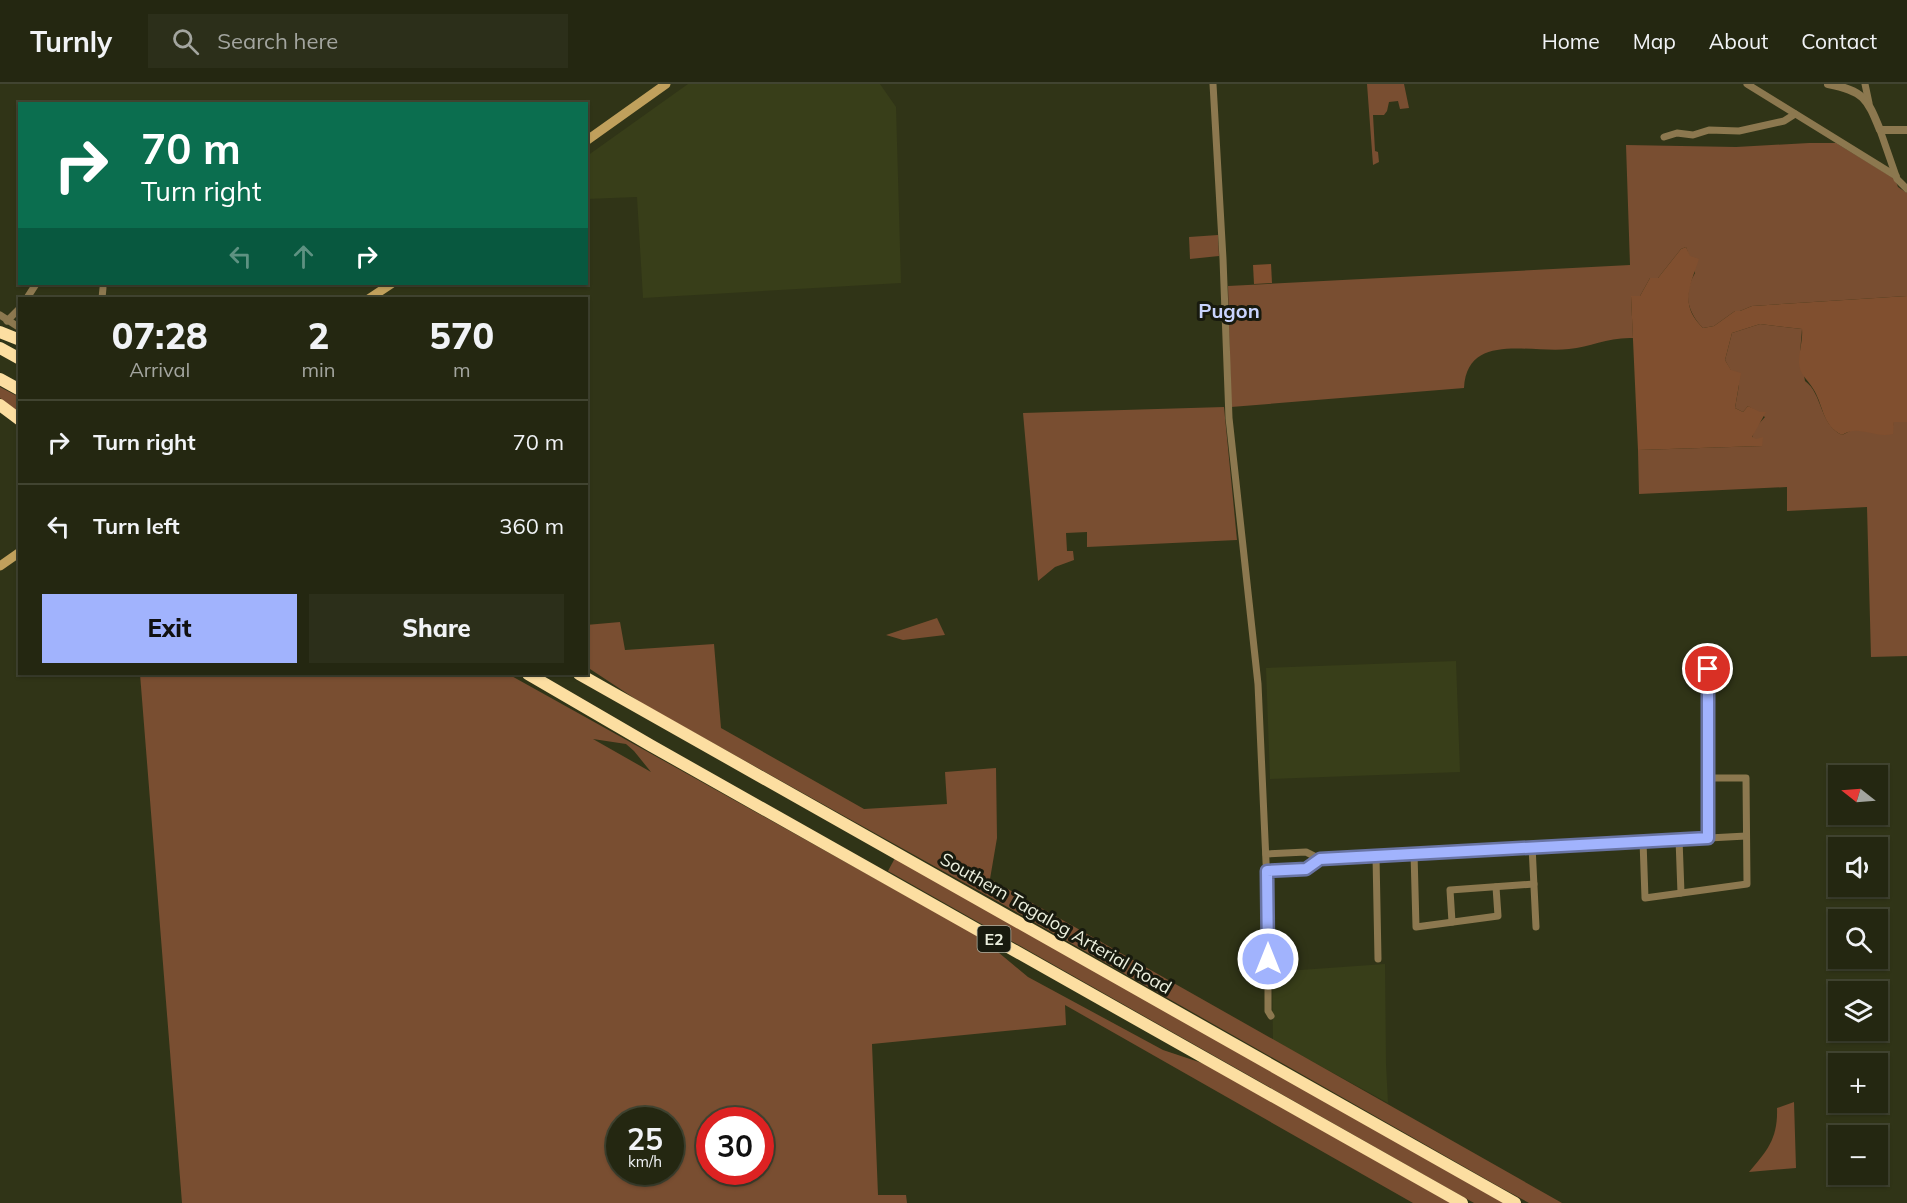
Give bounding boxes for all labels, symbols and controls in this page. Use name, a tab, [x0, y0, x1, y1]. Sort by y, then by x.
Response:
search box	[148, 14, 568, 68]
text: Turnly	[30, 24, 112, 59]
icon: search	[169, 25, 202, 58]
text: Search here	[217, 27, 338, 55]
text: Home	[1542, 28, 1600, 54]
text: Map	[1633, 28, 1676, 54]
text: About	[1709, 28, 1768, 54]
text: Contact	[1801, 28, 1877, 54]
text: 70 m	[141, 122, 241, 175]
icon: right	[42, 126, 120, 204]
text: Turn right	[141, 174, 261, 208]
icon: left	[224, 240, 257, 273]
icon: ahead	[287, 240, 320, 273]
icon: right	[350, 240, 383, 273]
district label: Pugon	[1198, 298, 1260, 323]
text: 07:28	[112, 313, 208, 358]
text: 2	[308, 313, 329, 358]
text: 570	[429, 313, 494, 358]
text: Arrival	[129, 357, 190, 382]
text: min	[301, 357, 336, 382]
text: m	[453, 357, 471, 382]
icon: right	[42, 426, 75, 459]
text: Turn right	[93, 428, 196, 456]
text: 70 m	[513, 428, 564, 456]
icon: left	[42, 510, 75, 543]
text: Turn left	[93, 512, 180, 540]
text: 360 m	[499, 512, 564, 540]
button: Exit	[42, 594, 297, 663]
button: Share	[309, 594, 564, 663]
pin	[1682, 643, 1733, 694]
icon: arrive	[1691, 652, 1724, 685]
north arrow	[1828, 765, 1888, 825]
map controls	[1828, 765, 1888, 1185]
button: sound	[1828, 837, 1888, 897]
street label: Southern Tagalog Arterial Road	[936, 847, 1176, 999]
button: search	[1828, 909, 1888, 969]
road number: E2	[978, 926, 1010, 952]
position arrow	[1236, 927, 1300, 991]
button: layers	[1828, 981, 1888, 1041]
button: +	[1828, 1053, 1888, 1113]
speed limit sign: 30	[696, 1107, 774, 1185]
text: 25	[627, 1120, 663, 1158]
button: −	[1828, 1125, 1888, 1185]
text: km/h	[628, 1152, 662, 1171]

